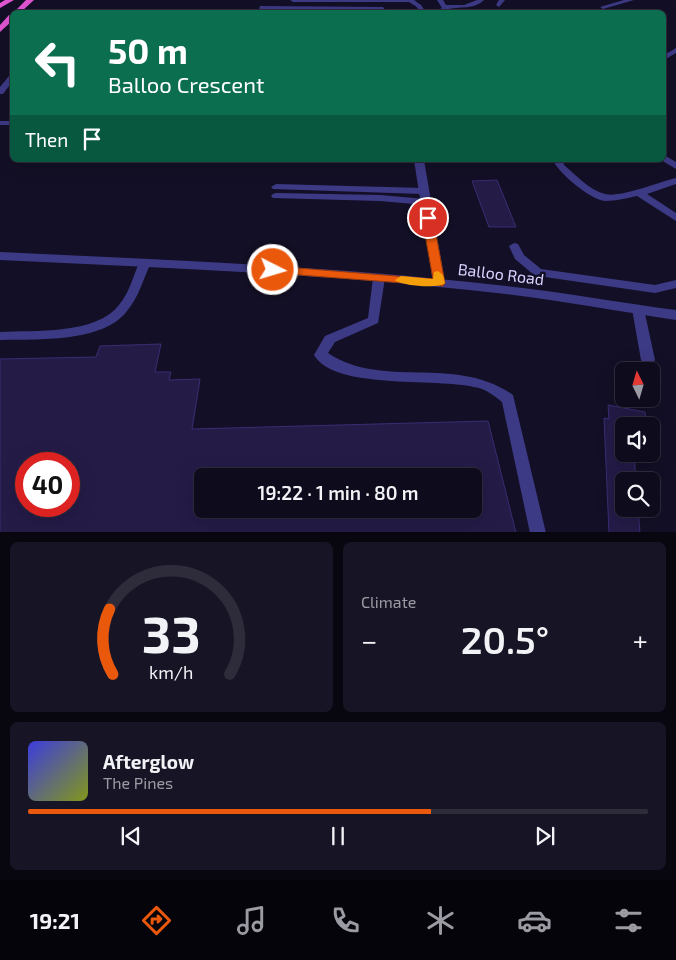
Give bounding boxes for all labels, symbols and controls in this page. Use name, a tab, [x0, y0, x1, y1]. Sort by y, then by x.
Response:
text: 50 m	[108, 29, 188, 71]
icon: left	[25, 30, 90, 95]
text: Balloo Crescent	[108, 71, 264, 97]
icon: arrive	[78, 125, 106, 153]
text: Then	[25, 128, 68, 151]
pin	[407, 197, 449, 239]
icon: arrive	[414, 204, 442, 232]
position arrow	[246, 243, 298, 295]
street label: Balloo Road	[457, 259, 545, 288]
north arrow	[615, 362, 660, 408]
map controls	[615, 362, 660, 517]
button: sound	[615, 417, 660, 462]
speed limit sign: 40	[15, 452, 80, 517]
button: search	[615, 472, 660, 517]
text: 19:22 · 1 min · 80 m	[258, 481, 418, 504]
text: Climate	[361, 592, 416, 611]
text: 33	[142, 601, 201, 663]
text: 20.5°	[461, 616, 549, 662]
text: −	[361, 623, 377, 657]
text: +	[633, 623, 648, 657]
text: km/h	[149, 661, 194, 683]
text: Afterglow	[103, 750, 194, 773]
text: The Pines	[103, 773, 173, 792]
icon: previous	[117, 822, 145, 850]
icon: pause	[324, 822, 352, 850]
icon: next	[531, 822, 559, 850]
icon: directions	[139, 903, 174, 938]
icon: music	[234, 903, 269, 938]
icon: phone	[328, 903, 363, 938]
icon: climate	[423, 903, 458, 938]
icon: car	[517, 903, 552, 938]
icon: filters	[611, 903, 646, 938]
text: 19:21	[30, 907, 80, 933]

